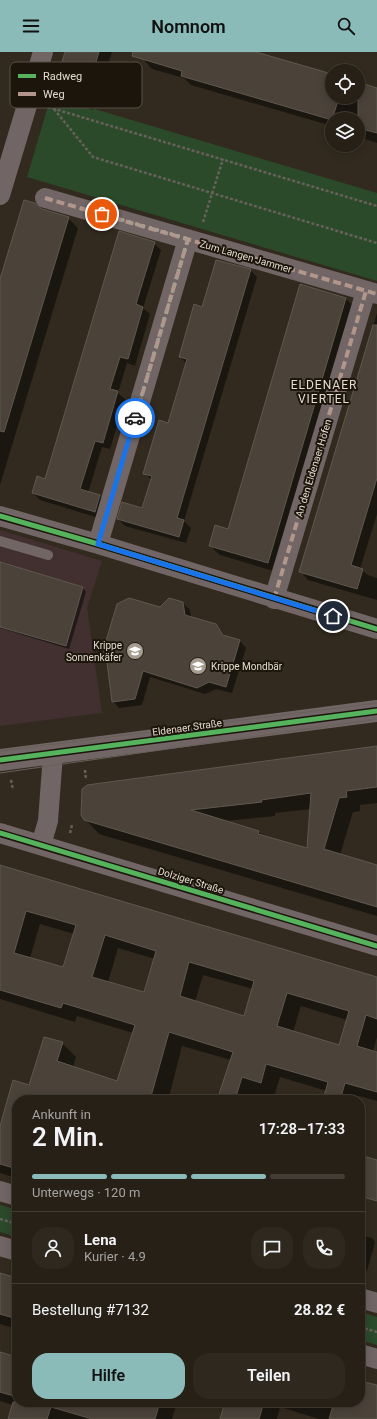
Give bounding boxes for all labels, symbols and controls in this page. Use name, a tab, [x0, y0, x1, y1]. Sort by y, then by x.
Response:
icon: menu	[20, 15, 42, 37]
icon: search	[335, 15, 357, 37]
text: Nomnom	[151, 16, 226, 37]
legend	[10, 62, 142, 108]
map controls	[325, 64, 365, 152]
button: locate	[325, 64, 365, 104]
text: Radweg	[43, 70, 82, 83]
text: Weg	[43, 88, 65, 101]
button: layers	[325, 112, 365, 152]
pin	[85, 197, 119, 231]
icon: bag	[91, 203, 113, 225]
street label: Zum Langen Jammer	[199, 238, 294, 275]
district label: ELDENAER VIERTEL	[291, 378, 357, 406]
courier	[115, 398, 155, 438]
icon: car	[124, 407, 146, 429]
street label: An den Eldenaer Höfen	[293, 418, 334, 518]
pin	[316, 599, 350, 633]
icon: home	[322, 605, 344, 627]
place label: Krippe Sonnenkäfer	[66, 640, 123, 663]
school or university icon: Krippe Sonnenkäfer	[125, 641, 145, 661]
school or university icon: Krippe Mondbär	[188, 656, 208, 676]
place label: Krippe Mondbär	[211, 661, 283, 672]
street label: Eldenaer Straße	[151, 717, 223, 738]
street label: Dolziger Straße	[157, 865, 225, 896]
text: Ankunft in	[32, 1107, 91, 1122]
text: 17:28–17:33	[259, 1120, 345, 1138]
text: 2 Min.	[32, 1122, 105, 1152]
text: Unterwegs · 120 m	[32, 1185, 140, 1200]
button: person	[32, 1227, 74, 1269]
button: chat	[251, 1227, 293, 1269]
button: phone	[303, 1227, 345, 1269]
text: Lena	[84, 1231, 117, 1249]
text: Kurier · 4.9	[84, 1249, 146, 1264]
text: Bestellung #7132	[32, 1301, 149, 1319]
text: 28.82 €	[294, 1301, 345, 1319]
button: Hilfe	[32, 1353, 185, 1399]
button: Teilen	[193, 1353, 345, 1399]

